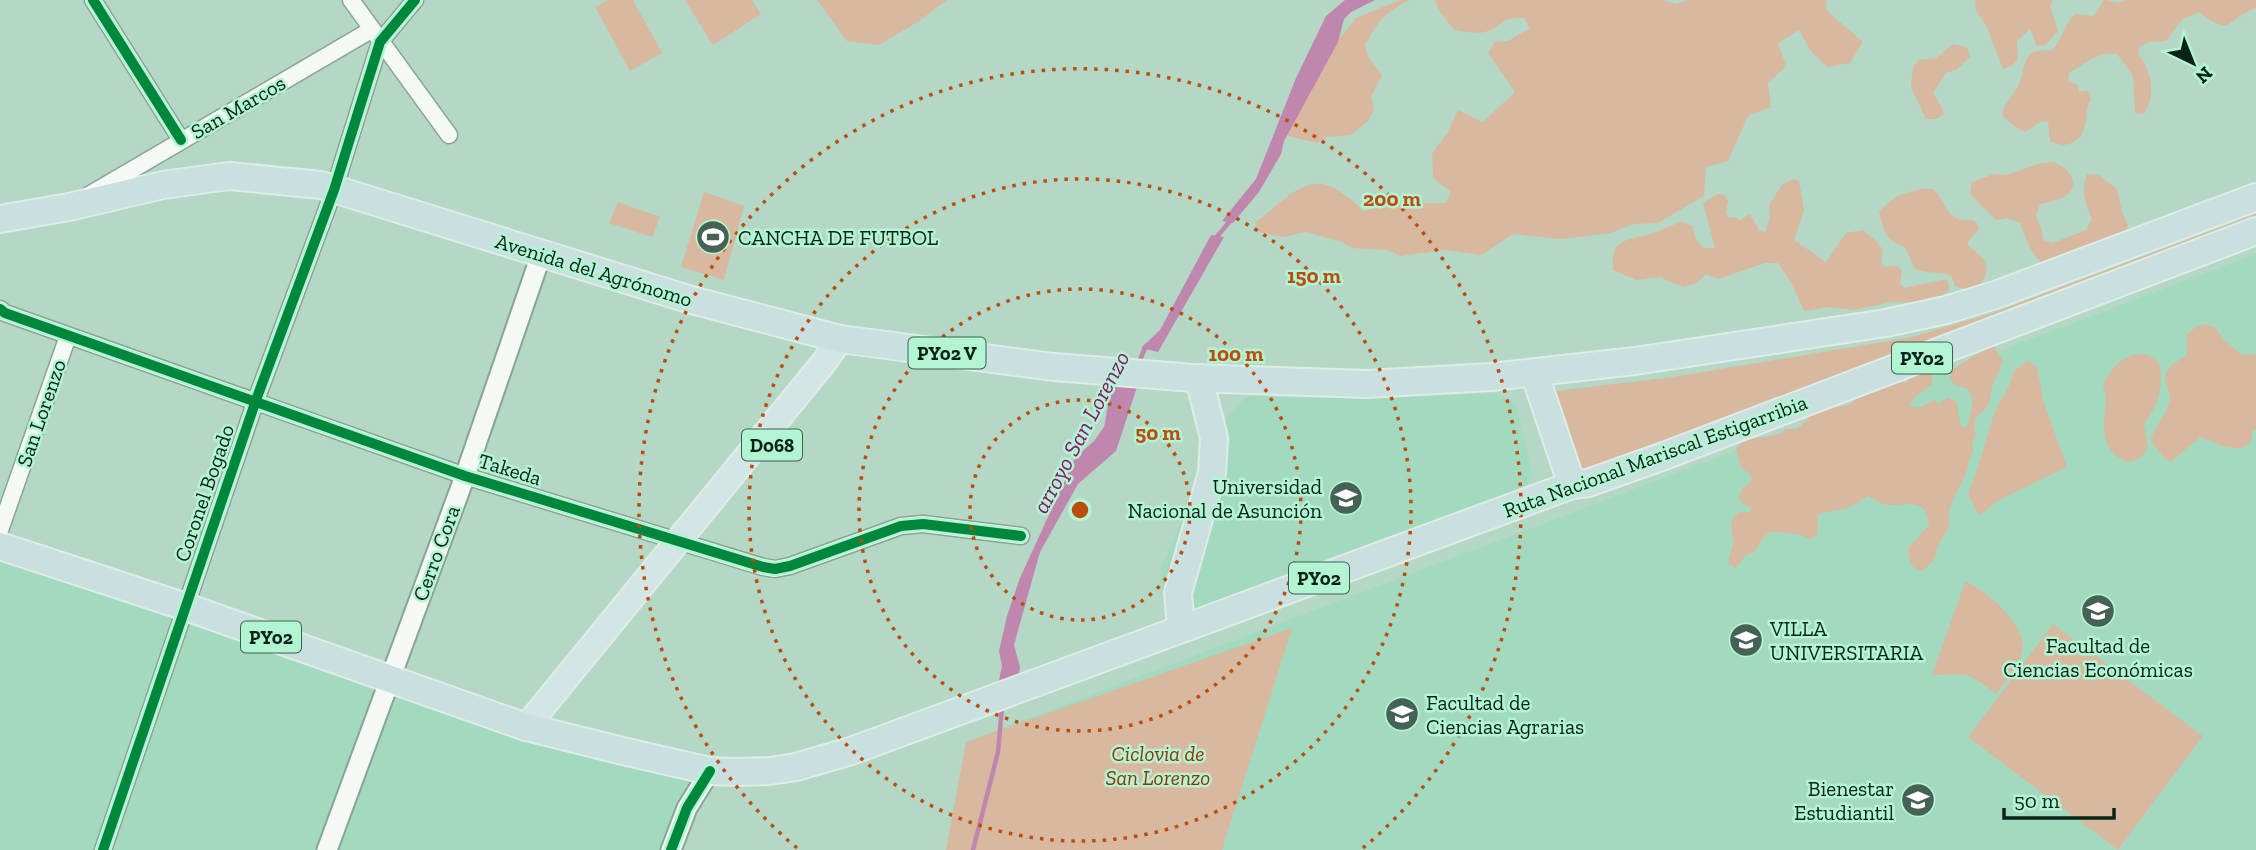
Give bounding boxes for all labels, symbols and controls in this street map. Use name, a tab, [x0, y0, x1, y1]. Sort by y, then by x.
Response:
north arrow	[2158, 28, 2228, 98]
text: N	[2191, 62, 2217, 88]
street label: San Marcos	[186, 70, 290, 144]
text: 200 m	[1363, 186, 1421, 211]
sports icon: CANCHA DE FUTBOL	[694, 218, 732, 256]
place label: CANCHA DE FUTBOL	[738, 225, 939, 250]
street label: Avenida del Agrónomo	[493, 228, 695, 312]
text: 150 m	[1287, 263, 1342, 288]
road number: PY02 V	[908, 338, 986, 368]
text: 100 m	[1209, 341, 1264, 366]
road number: PY02	[1892, 342, 1952, 374]
water label: arroyo San Lorenzo	[1026, 346, 1136, 518]
street label: San Lorenzo	[11, 356, 71, 470]
street label: Ruta Nacional Mariscal Estigarribia	[1500, 389, 1810, 523]
text: 50 m	[1135, 420, 1181, 445]
street label: Coronel Bogado	[169, 421, 239, 565]
road number: D068	[742, 430, 802, 460]
street label: Takeda	[475, 448, 545, 490]
place label: Universidad Nacional de Asunción	[1127, 474, 1322, 523]
school or university icon: Universidad Nacional de Asunción	[1327, 479, 1365, 517]
centre of rings	[1068, 498, 1092, 522]
street label: Cerro Cora	[407, 502, 465, 604]
road number: PY02	[1289, 562, 1349, 594]
school or university icon: Facultad de Ciencias Económicas	[2079, 592, 2117, 630]
place label: VILLA UNIVERSITARIA	[1769, 616, 1923, 665]
school or university icon: VILLA UNIVERSITARIA	[1727, 621, 1765, 659]
road number: PY02	[241, 622, 301, 652]
place label: Facultad de Ciencias Económicas	[2003, 633, 2193, 682]
place label: Facultad de Ciencias Agrarias	[1426, 690, 1584, 739]
school or university icon: Facultad de Ciencias Agrarias	[1383, 695, 1421, 733]
park label: Ciclovia de San Lorenzo	[1106, 741, 1210, 790]
place label: Bienestar Estudiantil	[1794, 776, 1894, 825]
scale bar	[2004, 776, 2114, 820]
school or university icon: Bienestar Estudiantil	[1899, 781, 1937, 819]
text: 50 m	[2014, 788, 2060, 813]

